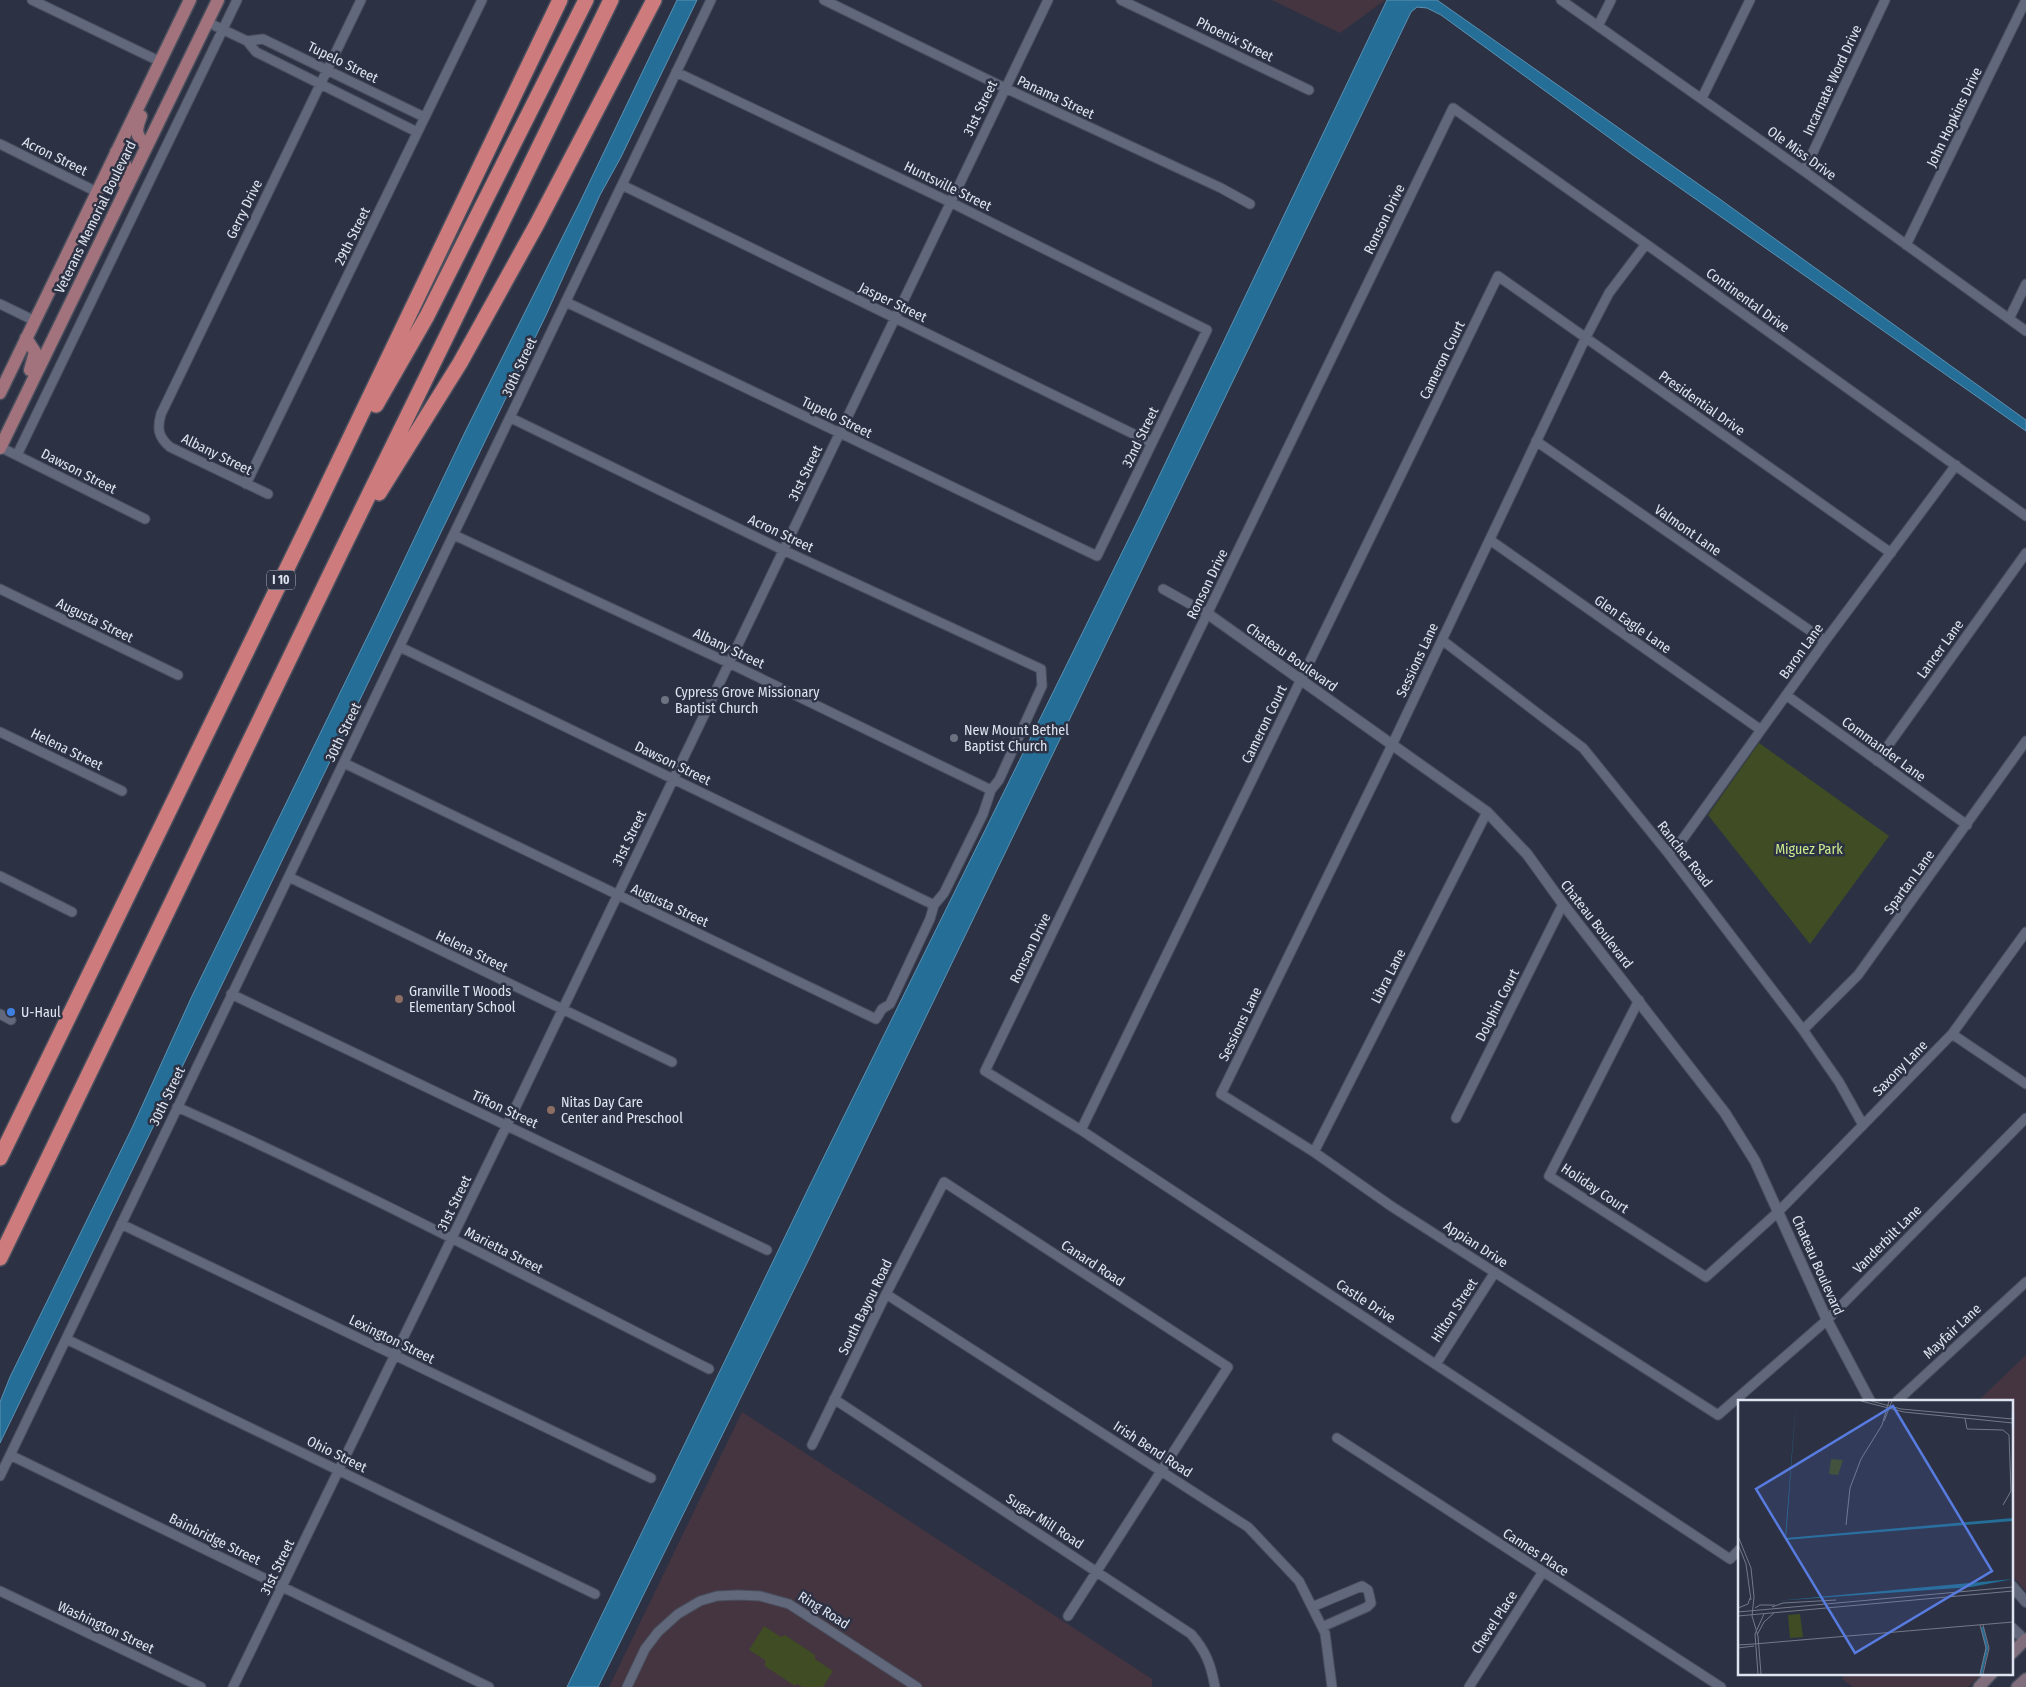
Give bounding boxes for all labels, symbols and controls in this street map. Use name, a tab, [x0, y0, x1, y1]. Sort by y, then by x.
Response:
street label: Phoenix Street	[1194, 14, 1276, 66]
street label: Incarnate Word Drive	[1799, 22, 1866, 138]
street label: Tupelo Street	[305, 38, 381, 87]
street label: John Hopkins Drive	[1923, 64, 1986, 170]
street label: Panama Street	[1015, 72, 1097, 123]
street label: 31st Street	[960, 77, 1001, 139]
street label: Ole Miss Drive	[1764, 123, 1839, 184]
street label: Acron Street	[19, 133, 90, 180]
street label: Veterans Memorial Boulevard	[51, 138, 140, 296]
street label: Huntsville Street	[901, 158, 995, 215]
street label: Gerry Drive	[223, 177, 266, 242]
street label: Ronson Drive	[1360, 181, 1409, 257]
street label: 29th Street	[331, 204, 374, 268]
street label: Continental Drive	[1703, 264, 1793, 336]
street label: Jasper Street	[856, 279, 930, 326]
street label: Cameron Court	[1416, 318, 1469, 402]
street label: 30th Street	[498, 335, 541, 399]
street label: Presidential Drive	[1655, 367, 1748, 439]
street label: Tupelo Street	[799, 393, 875, 442]
street label: 32nd Street	[1119, 404, 1163, 470]
street label: Albany Street	[179, 430, 255, 479]
street label: 31st Street	[785, 442, 826, 504]
street label: Dawson Street	[38, 445, 120, 498]
street label: Valmont Lane	[1651, 501, 1724, 560]
street label: Acron Street	[745, 511, 817, 556]
street label: Ronson Drive	[1183, 546, 1232, 622]
road number: I 10	[267, 570, 295, 590]
street label: Glen Eagle Lane	[1591, 592, 1675, 657]
street label: Augusta Street	[54, 595, 136, 647]
street label: Lancer Lane	[1913, 617, 1967, 682]
street label: Chateau Boulevard	[1243, 620, 1341, 695]
street label: Sessions Lane	[1393, 620, 1442, 700]
street label: Baron Lane	[1776, 620, 1827, 682]
street label: Albany Street	[691, 625, 767, 672]
street label: Cameron Court	[1238, 682, 1291, 766]
place label: Cypress Grove Missionary Baptist Church	[675, 684, 820, 717]
marker: Cypress Grove Missionary Baptist Church	[659, 694, 671, 706]
street label: 30th Street	[322, 700, 365, 764]
street label: Commander Lane	[1838, 713, 1929, 786]
place label: New Mount Bethel Baptist Church	[964, 722, 1069, 755]
street label: Helena Street	[28, 725, 106, 774]
marker: New Mount Bethel Baptist Church	[948, 732, 960, 744]
street label: Dawson Street	[632, 738, 714, 789]
street label: 31st Street	[609, 807, 650, 869]
street label: Rancher Road	[1654, 818, 1716, 891]
park label: Miguez Park	[1775, 841, 1843, 858]
street label: Spartan Lane	[1880, 847, 1938, 918]
street label: Chateau Boulevard	[1557, 877, 1636, 972]
street label: Augusta Street	[628, 880, 712, 931]
street label: Ronson Drive	[1006, 910, 1055, 986]
street label: Helena Street	[433, 927, 511, 976]
street label: Libra Lane	[1367, 946, 1409, 1006]
street label: Dolphin Court	[1472, 966, 1523, 1044]
place label: Granville T Woods Elementary School	[409, 983, 516, 1016]
street label: Sessions Lane	[1215, 984, 1266, 1064]
marker: Granville T Woods Elementary School	[393, 993, 405, 1005]
place label: U-Haul	[21, 1004, 61, 1021]
marker: U-Haul	[5, 1006, 17, 1018]
street label: Saxony Lane	[1869, 1037, 1931, 1100]
street label: 30th Street	[146, 1064, 189, 1128]
street label: Tifton Street	[469, 1087, 541, 1132]
place label: Nitas Day Care Center and Preschool	[561, 1094, 683, 1127]
marker: Nitas Day Care Center and Preschool	[545, 1104, 557, 1116]
street label: Holiday Court	[1558, 1160, 1632, 1217]
street label: 31st Street	[434, 1172, 475, 1234]
street label: Vanderbilt Lane	[1850, 1202, 1925, 1277]
street label: Chateau Boulevard	[1788, 1213, 1847, 1318]
street label: Appian Drive	[1440, 1217, 1511, 1271]
street label: Marietta Street	[462, 1223, 546, 1278]
street label: Canard Road	[1058, 1237, 1128, 1290]
street label: South Bayou Road	[835, 1257, 896, 1358]
street label: Hilton Street	[1428, 1275, 1482, 1345]
street label: Castle Drive	[1333, 1276, 1399, 1327]
street label: Mayfair Lane	[1920, 1300, 1985, 1362]
street label: Lexington Street	[346, 1311, 438, 1368]
inset map	[1738, 1400, 2014, 1674]
street label: Irish Bend Road	[1110, 1418, 1195, 1481]
street label: Ohio Street	[304, 1433, 370, 1476]
street label: Sugar Mill Road	[1003, 1490, 1087, 1553]
street label: Bainbridge Street	[166, 1510, 264, 1569]
street label: Cannes Place	[1500, 1525, 1572, 1580]
street label: 31st Street	[257, 1536, 298, 1598]
street label: Ring Road	[795, 1588, 853, 1633]
street label: Chevel Place	[1468, 1588, 1521, 1657]
street label: Washington Street	[55, 1598, 157, 1657]

